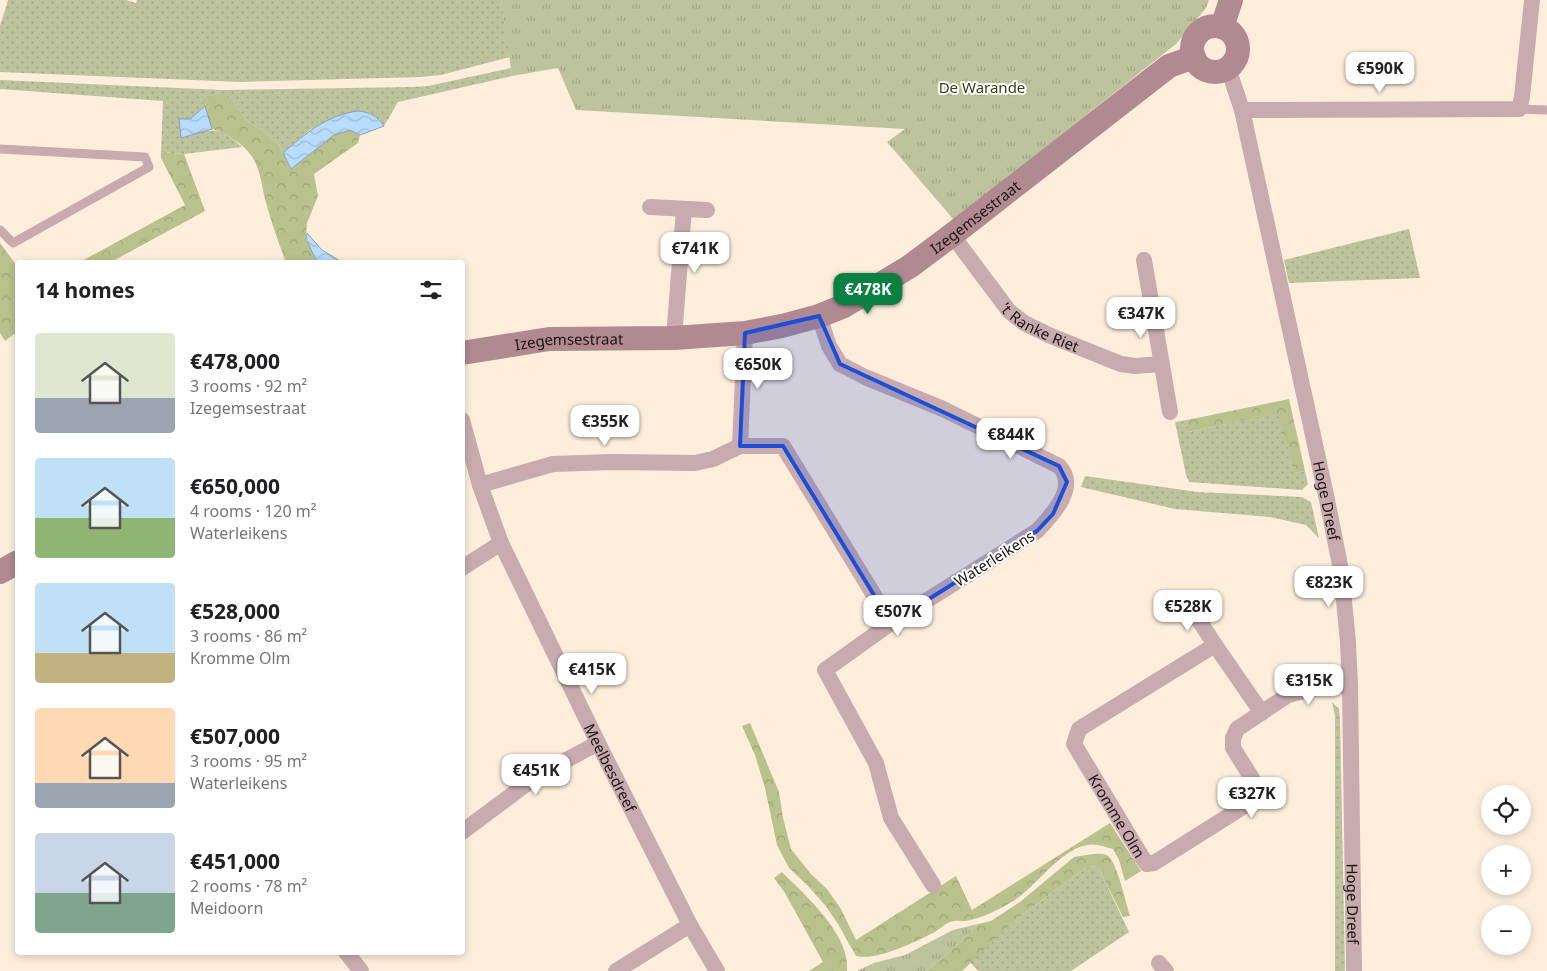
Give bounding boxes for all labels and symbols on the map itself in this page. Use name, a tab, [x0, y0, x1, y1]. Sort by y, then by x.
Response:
pin: €590K	[1345, 52, 1415, 94]
park label: De Warande	[939, 77, 1025, 97]
street label: Izegemsestraat	[926, 175, 1025, 258]
pin: €741K	[660, 232, 730, 274]
pin: €478K	[833, 272, 903, 315]
pin: €347K	[1106, 296, 1176, 339]
street label: 't Ranke Riet	[996, 298, 1083, 356]
street label: Izegemsestraat	[513, 328, 624, 354]
pin: €650K	[723, 348, 793, 390]
pin: €355K	[570, 404, 640, 447]
pin: €844K	[976, 418, 1046, 460]
street label: Hoge Dreef	[1309, 459, 1345, 543]
street label: Waterleikens	[950, 525, 1038, 591]
pin: €823K	[1294, 566, 1364, 608]
pin: €528K	[1153, 590, 1223, 632]
pin: €507K	[863, 594, 933, 637]
pin: €415K	[557, 652, 627, 695]
pin: €315K	[1274, 664, 1344, 706]
street label: Meelbesdreef	[580, 720, 642, 816]
pin: €451K	[501, 754, 571, 796]
street label: Kromme Olm	[1084, 770, 1150, 861]
pin: €327K	[1217, 776, 1287, 819]
street label: Hoge Dreef	[1342, 863, 1364, 945]

